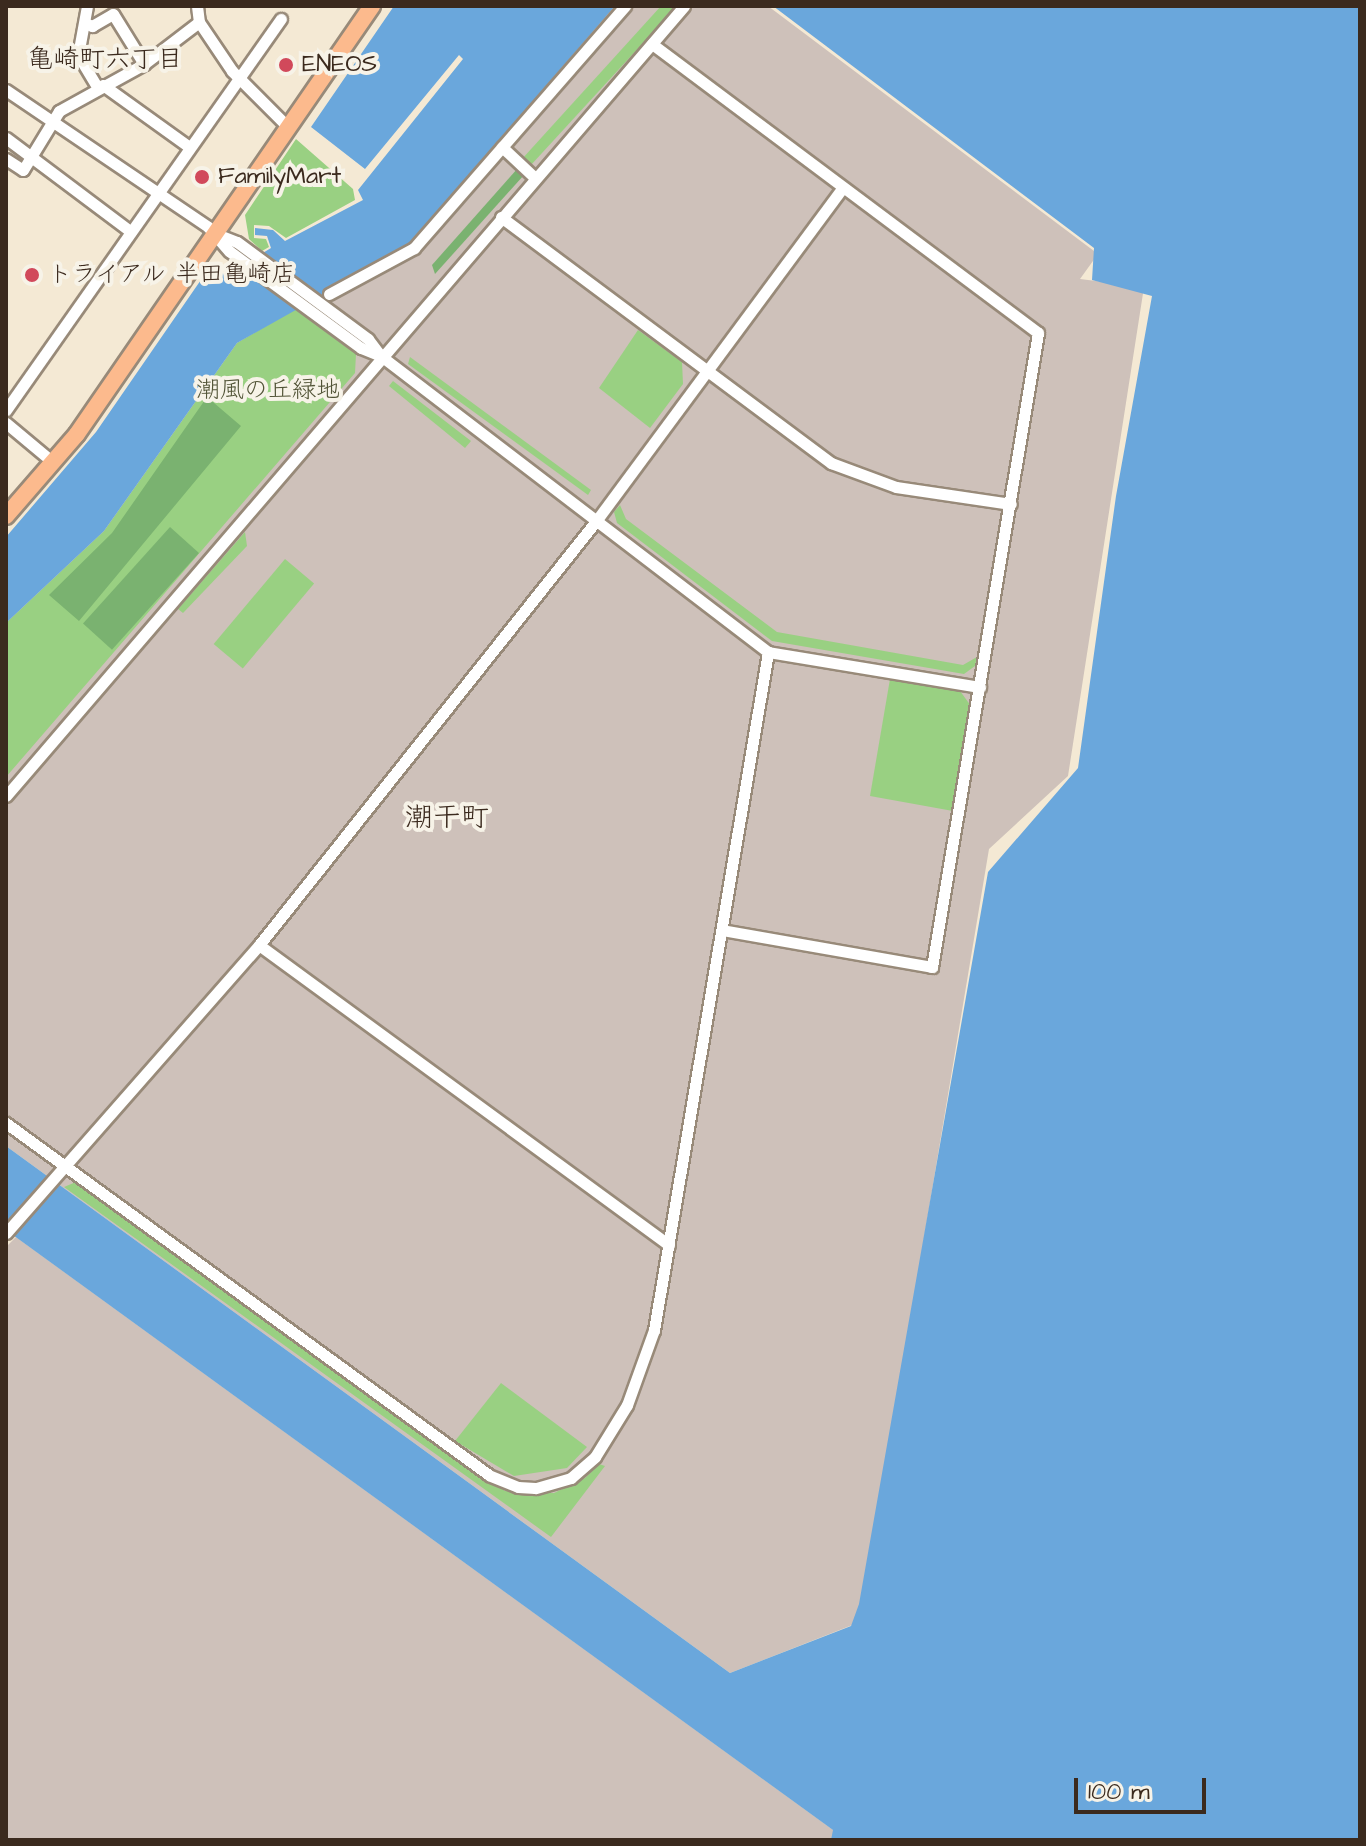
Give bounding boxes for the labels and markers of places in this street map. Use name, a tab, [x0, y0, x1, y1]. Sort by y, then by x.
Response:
place label: ENEOS	[302, 51, 377, 79]
marker: ENEOS	[277, 56, 295, 74]
place label: FamilyMart	[218, 163, 341, 191]
marker: FamilyMart	[193, 168, 211, 186]
place label: トライアル 半田亀崎店	[48, 261, 298, 289]
marker: トライアル 半田亀崎店	[23, 266, 41, 284]

